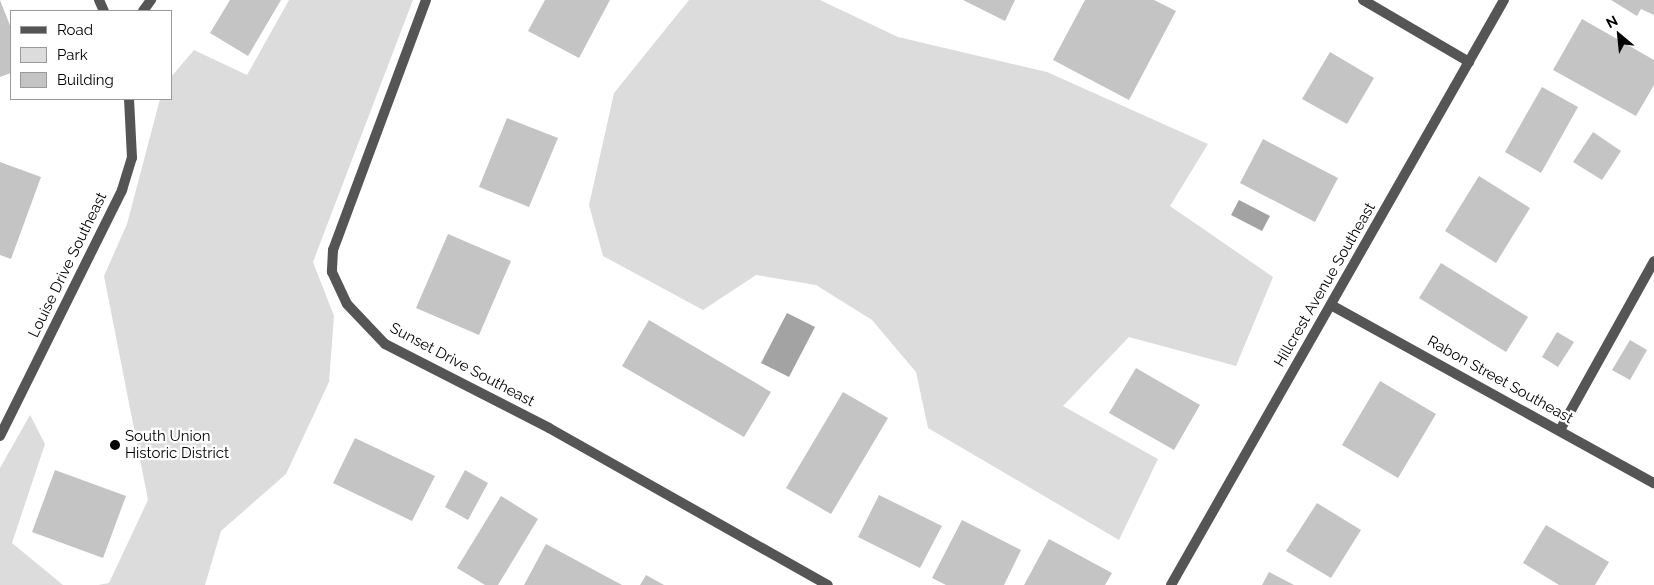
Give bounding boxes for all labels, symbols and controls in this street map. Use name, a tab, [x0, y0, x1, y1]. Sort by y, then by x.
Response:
legend	[10, 10, 172, 100]
north arrow	[1594, 10, 1644, 60]
text: N	[1603, 12, 1620, 31]
text: Road	[57, 21, 93, 39]
text: Park	[57, 46, 88, 64]
text: Building	[57, 71, 114, 89]
street label: Louise Drive Southeast	[25, 190, 111, 340]
street label: Hillcrest Avenue Southeast	[1270, 199, 1380, 371]
street label: Sunset Drive Southeast	[387, 319, 537, 411]
street label: Rabon Street Southeast	[1424, 332, 1576, 428]
place label: South Union Historic District	[125, 427, 229, 462]
marker: South Union Historic District	[109, 439, 121, 451]

